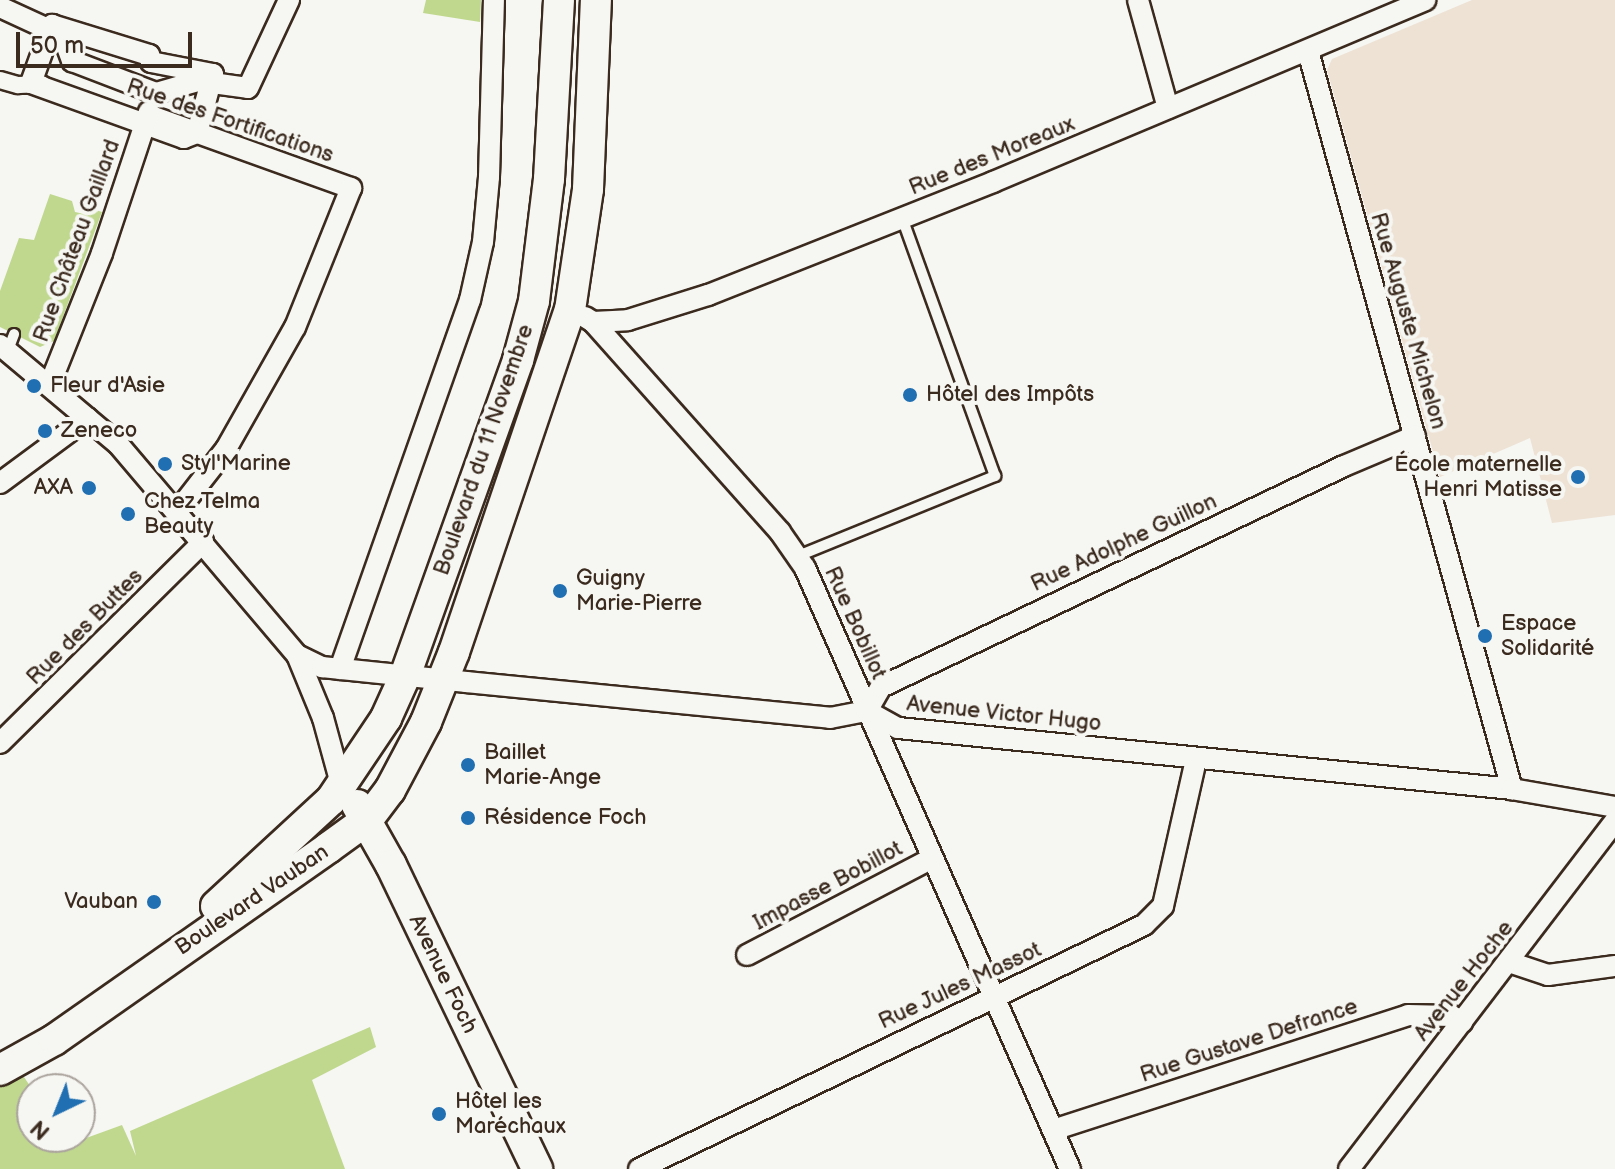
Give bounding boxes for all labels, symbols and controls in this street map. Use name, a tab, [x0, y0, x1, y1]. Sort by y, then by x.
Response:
scale bar	[20, 16, 196, 66]
text: 50 m	[30, 31, 84, 60]
street label: Rue des Fortifications	[123, 73, 337, 169]
street label: Rue des Moreaux	[905, 111, 1079, 201]
street label: Rue Château Gaillard	[28, 136, 126, 346]
street label: Rue Auguste Michelon	[1364, 210, 1452, 432]
street label: Boulevard du 11 Novembre	[429, 321, 539, 579]
place label: Fleur d'Asie	[50, 373, 165, 399]
marker: Fleur d'Asie	[25, 377, 43, 395]
place label: Hôtel des Impôts	[926, 382, 1094, 408]
marker: Hôtel des Impôts	[901, 386, 919, 404]
place label: Zeneco	[61, 418, 137, 444]
marker: Zeneco	[36, 422, 54, 440]
place label: Styl'Marine	[181, 451, 291, 477]
place label: École maternelle Henri Matisse	[1394, 451, 1562, 502]
marker: Styl'Marine	[156, 455, 174, 473]
marker: École maternelle Henri Matisse	[1569, 468, 1587, 486]
place label: AXA	[34, 475, 73, 501]
marker: AXA	[80, 479, 98, 497]
place label: Chez Telma Beauty	[144, 488, 261, 540]
street label: Rue Adolphe Guillon	[1027, 488, 1221, 598]
marker: Chez Telma Beauty	[119, 505, 137, 523]
street label: Rue des Buttes	[21, 563, 149, 691]
street label: Rue Bobillot	[818, 563, 892, 683]
place label: Guigny Marie-Pierre	[576, 565, 702, 616]
marker: Guigny Marie-Pierre	[551, 582, 569, 600]
place label: Espace Solidarité	[1501, 610, 1594, 662]
marker: Espace Solidarité	[1476, 627, 1494, 645]
street label: Avenue Victor Hugo	[905, 691, 1103, 737]
place label: Baillet Marie-Ange	[484, 739, 601, 790]
marker: Baillet Marie-Ange	[459, 756, 477, 774]
place label: Résidence Foch	[484, 805, 646, 831]
marker: Résidence Foch	[459, 809, 477, 827]
street label: Impasse Bobillot	[749, 836, 907, 936]
street label: Boulevard Vauban	[170, 839, 334, 961]
place label: Vauban	[64, 889, 138, 915]
marker: Vauban	[145, 893, 163, 911]
street label: Avenue Foch	[403, 910, 483, 1038]
street label: Avenue Hoche	[1409, 916, 1519, 1046]
street label: Rue Jules Massot	[874, 937, 1046, 1035]
street label: Rue Gustave Defrance	[1137, 993, 1361, 1089]
north arrow	[16, 1073, 96, 1153]
place label: Hôtel les Maréchaux	[455, 1088, 566, 1140]
marker: Hôtel les Maréchaux	[430, 1105, 448, 1123]
text: N	[25, 1114, 56, 1145]

